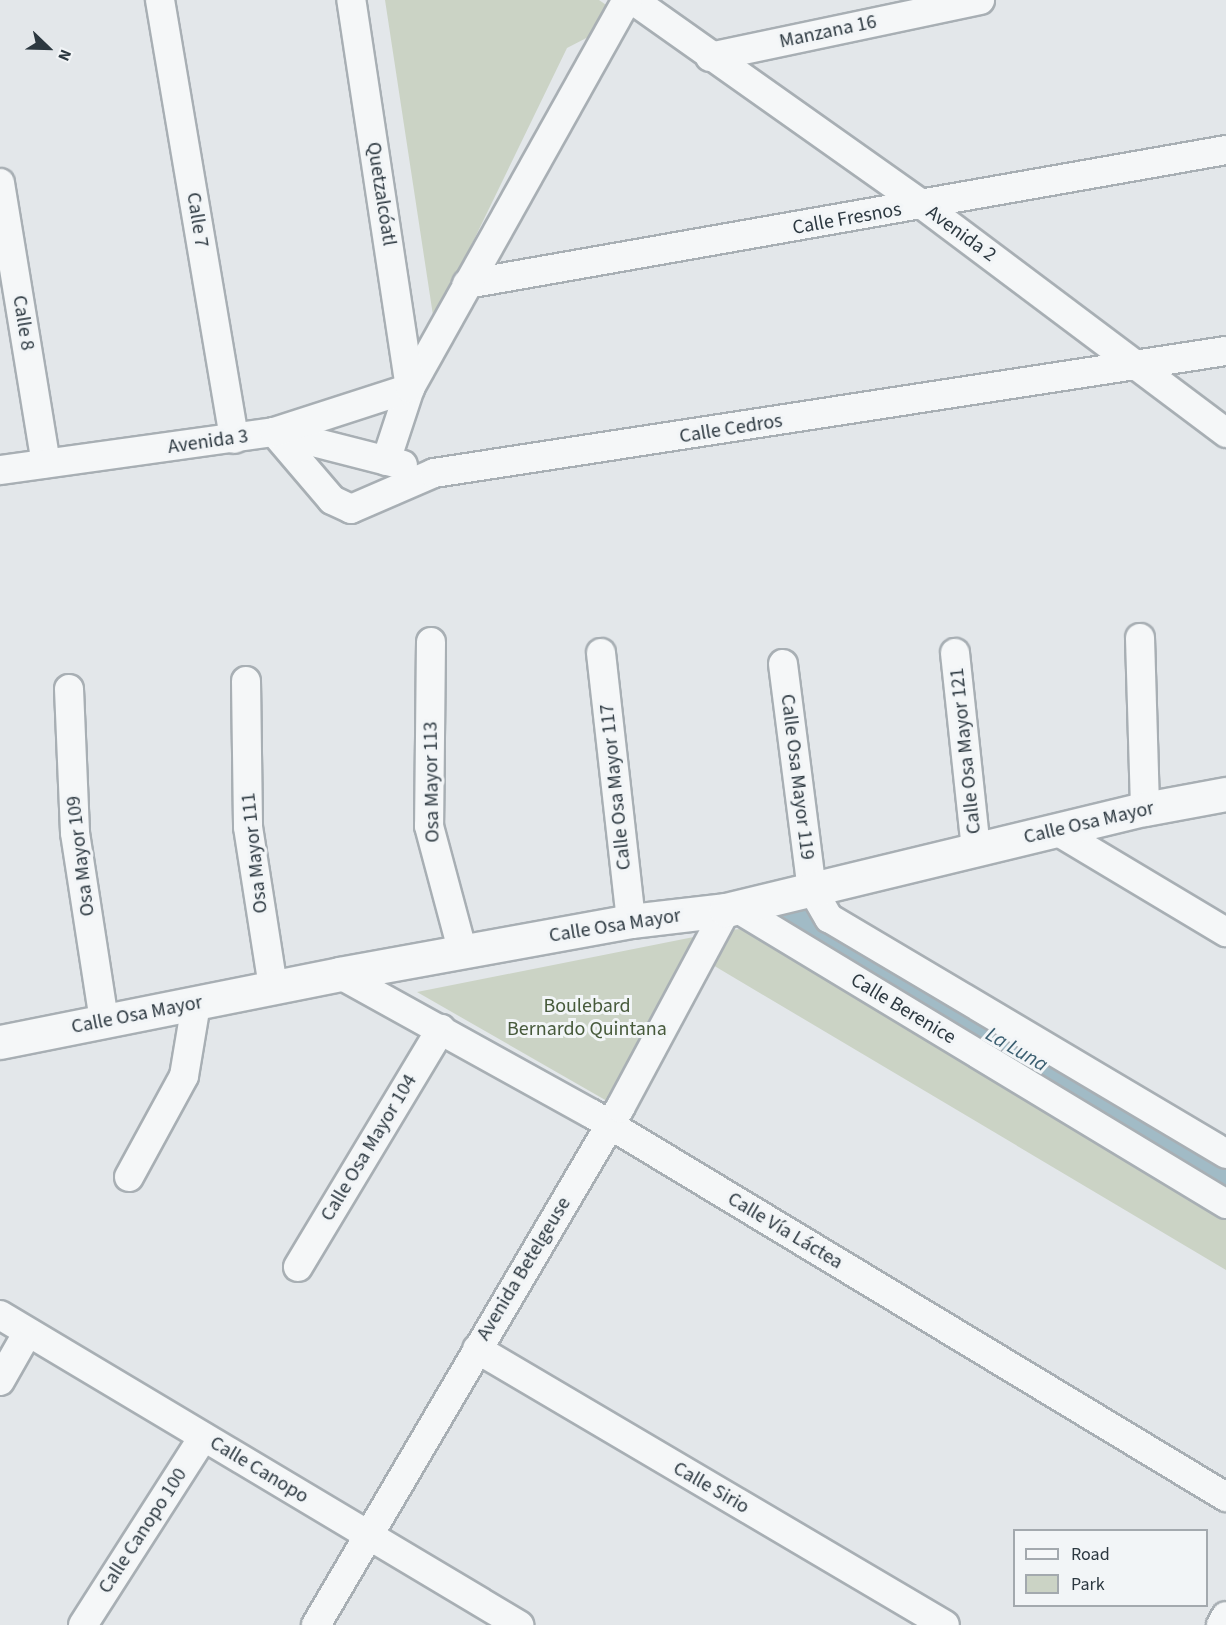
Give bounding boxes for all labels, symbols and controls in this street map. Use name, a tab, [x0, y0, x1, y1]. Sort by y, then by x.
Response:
street label: Manzana 16	[777, 10, 879, 54]
north arrow	[18, 18, 78, 78]
text: N	[52, 46, 77, 64]
street label: Quetzalcóatl	[361, 140, 401, 248]
street label: Calle 7	[181, 191, 213, 249]
street label: Calle Fresnos	[791, 198, 903, 240]
street label: Avenida 2	[921, 201, 1001, 267]
street label: Calle 8	[7, 294, 39, 352]
street label: Calle Cedros	[678, 409, 784, 449]
street label: Avenida 3	[166, 424, 250, 460]
street label: Calle Osa Mayor 121	[945, 667, 987, 835]
street label: Calle Osa Mayor 119	[775, 693, 819, 861]
street label: Calle Osa Mayor 117	[595, 703, 637, 871]
street label: Osa Mayor 113	[419, 721, 445, 843]
street label: Osa Mayor 111	[237, 791, 273, 915]
street label: Osa Mayor 109	[62, 794, 100, 918]
street label: Calle Osa Mayor	[1021, 796, 1157, 850]
street label: Calle Osa Mayor	[547, 904, 683, 948]
street label: Calle Berenice	[846, 968, 960, 1050]
street label: Calle Osa Mayor	[69, 991, 205, 1039]
park label: Boulebard Bernardo Quintana	[507, 994, 667, 1041]
water label: La Luna	[981, 1021, 1053, 1077]
street label: Calle Osa Mayor 104	[316, 1070, 422, 1226]
street label: Calle Vía Láctea	[723, 1187, 847, 1275]
street label: Avenida Betelgeuse	[472, 1193, 576, 1345]
street label: Calle Canopo	[205, 1431, 313, 1509]
street label: Calle Sirio	[669, 1457, 753, 1519]
street label: Calle Canopo 100	[94, 1464, 192, 1598]
legend	[1013, 1529, 1208, 1607]
text: Road	[1071, 1542, 1110, 1567]
text: Park	[1071, 1572, 1105, 1597]

